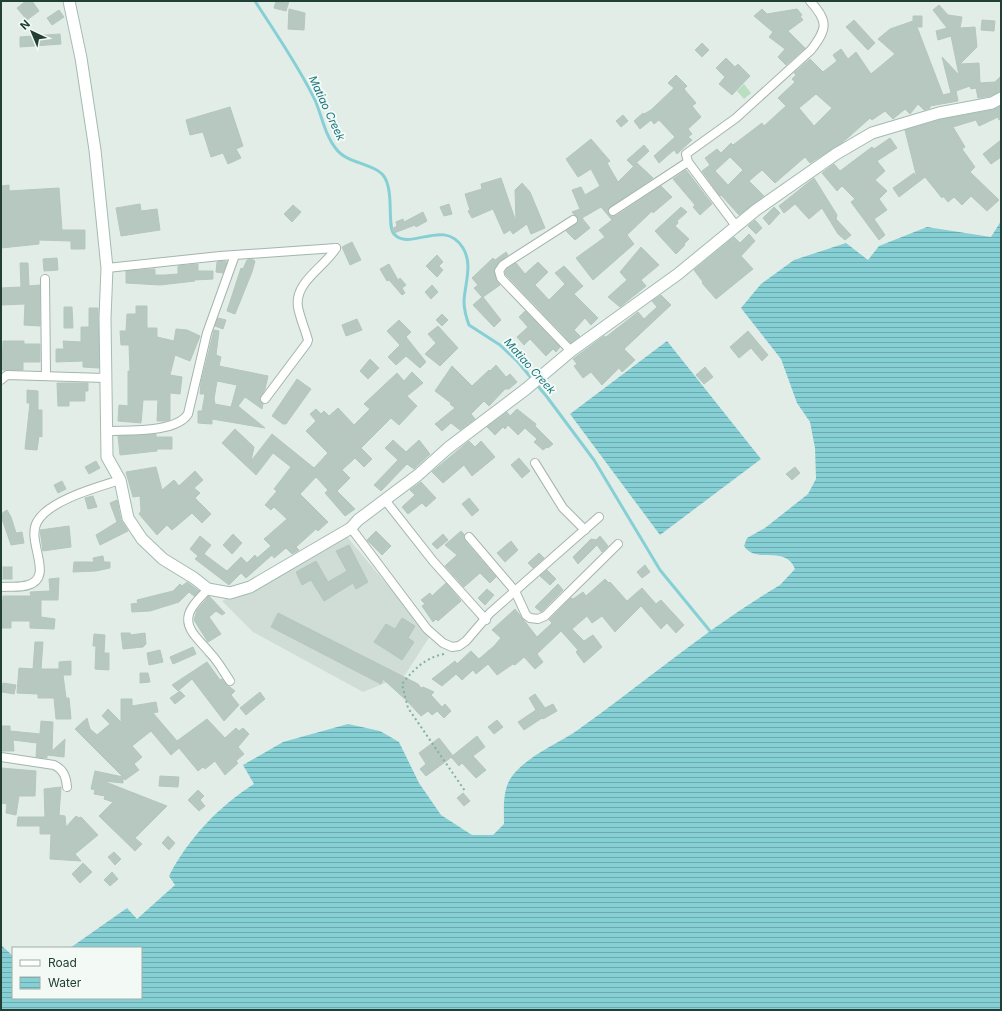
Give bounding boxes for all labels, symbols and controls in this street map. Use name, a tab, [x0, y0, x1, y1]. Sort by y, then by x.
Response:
north arrow	[12, 12, 52, 52]
text: N	[17, 17, 33, 33]
water label: Matiao Creek	[306, 73, 349, 144]
water label: Matiao Creek	[501, 335, 559, 397]
legend	[12, 947, 142, 999]
text: Road	[48, 955, 77, 970]
text: Water	[48, 975, 82, 990]

